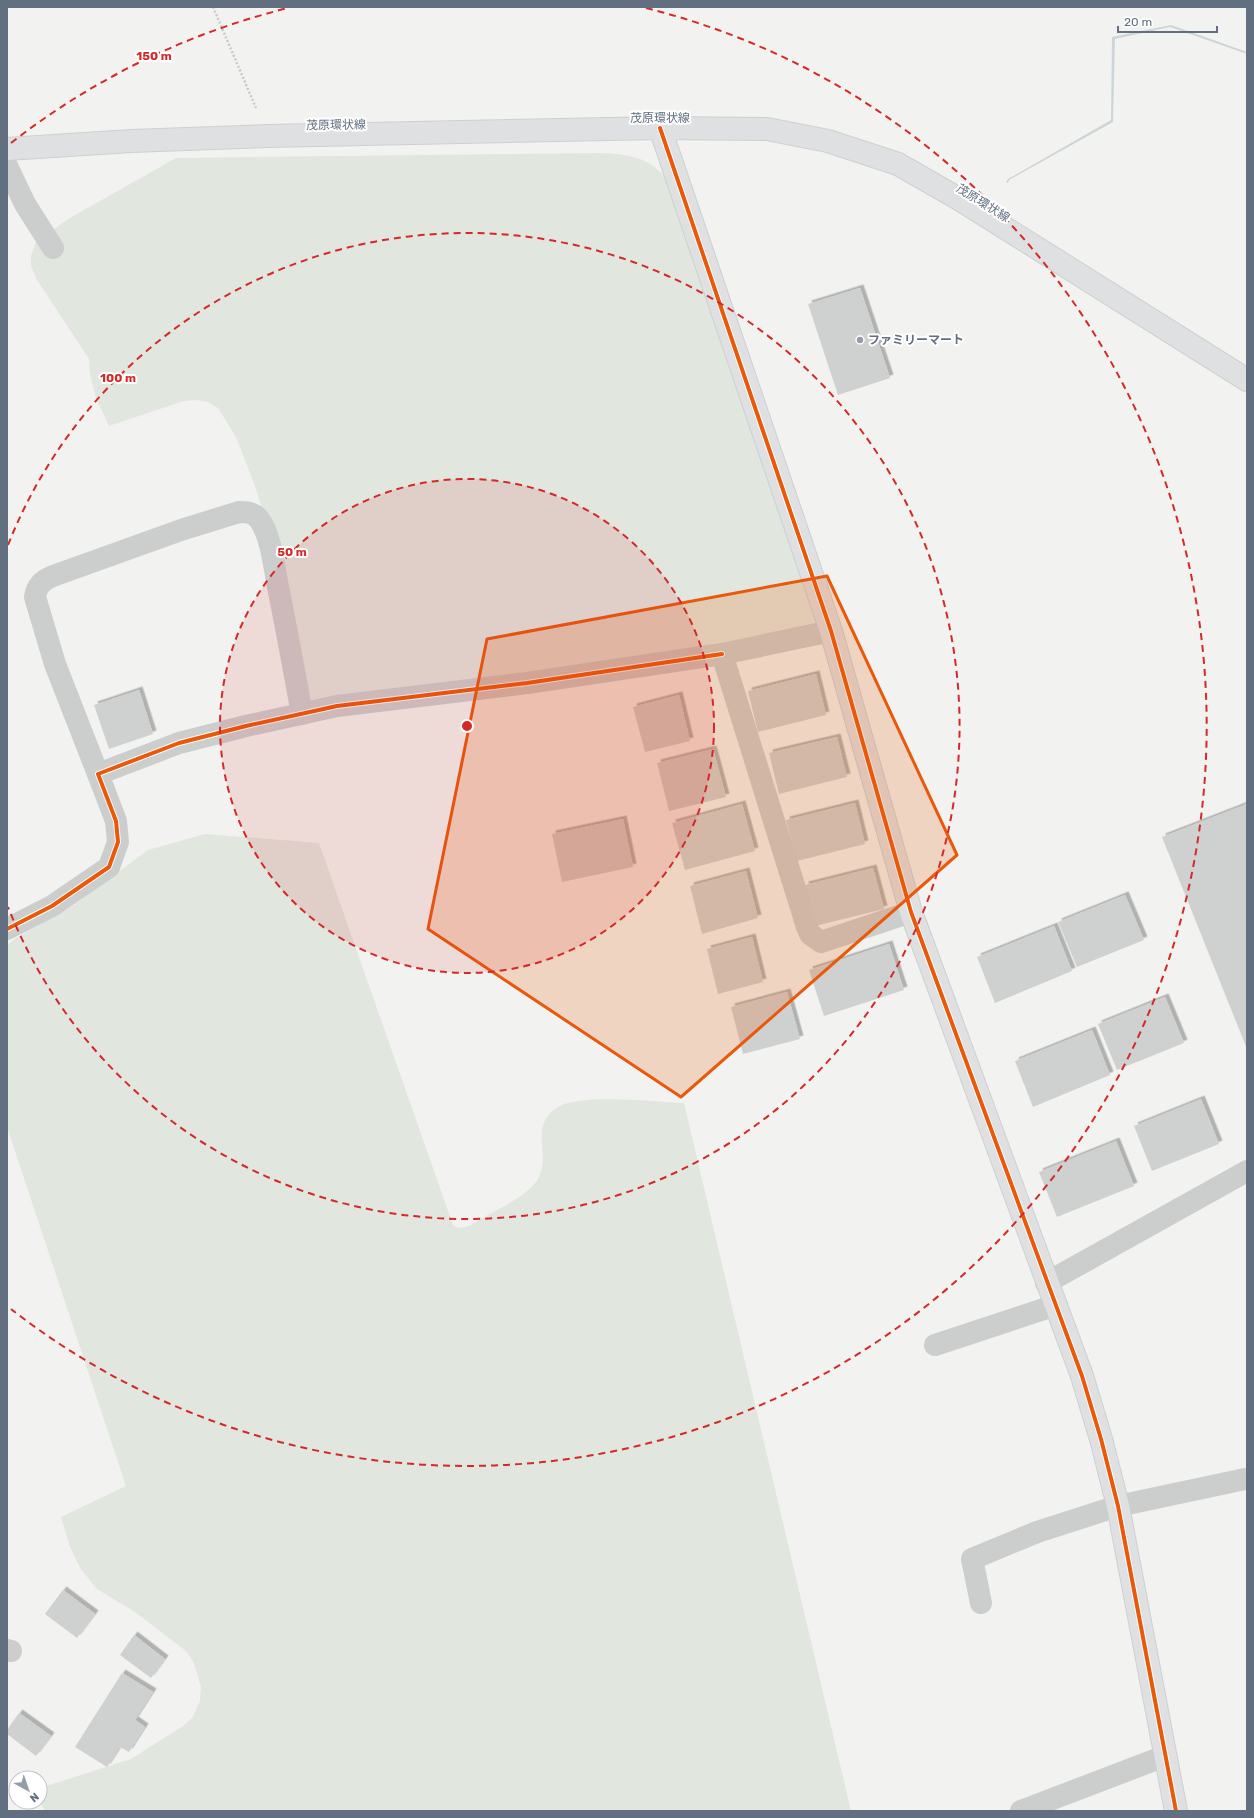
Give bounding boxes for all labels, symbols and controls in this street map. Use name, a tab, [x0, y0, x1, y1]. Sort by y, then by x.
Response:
scale bar	[1118, 8, 1217, 34]
text: 20 m	[1124, 15, 1152, 29]
text: 150 m	[136, 49, 172, 63]
street label: 茂原環状線	[630, 111, 690, 125]
street label: 茂原環状線	[306, 117, 366, 133]
street label: 茂原環状線	[954, 181, 1012, 225]
place label: ファミリーマート	[868, 333, 964, 347]
marker: ファミリーマート	[855, 335, 865, 345]
text: 100 m	[100, 371, 136, 385]
text: 50 m	[277, 545, 307, 559]
centre of rings	[460, 719, 474, 733]
north arrow	[8, 1770, 48, 1810]
text: N	[27, 1790, 41, 1805]

